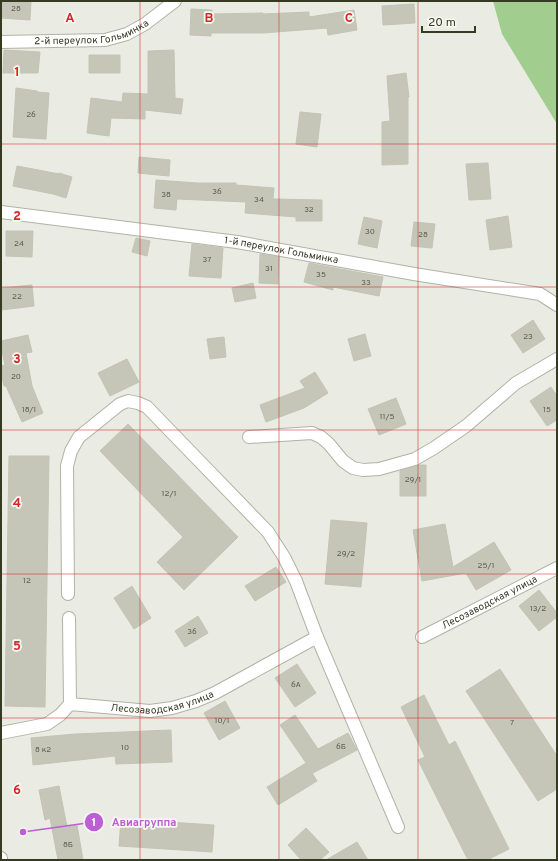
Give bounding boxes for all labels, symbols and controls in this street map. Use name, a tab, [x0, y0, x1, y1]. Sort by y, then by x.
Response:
house number: 28	[11, 4, 21, 14]
scale bar	[422, 8, 475, 34]
text: A	[65, 11, 75, 27]
text: B	[205, 11, 214, 27]
text: C	[345, 11, 353, 27]
text: 20 m	[428, 15, 456, 31]
street label: 2-й переулок Гольминка	[34, 17, 152, 48]
text: 1	[14, 65, 20, 81]
house number: 26	[26, 110, 36, 120]
house number: 36	[212, 187, 222, 197]
house number: 38	[161, 190, 171, 200]
house number: 34	[254, 195, 264, 205]
house number: 32	[304, 205, 314, 215]
text: 2	[13, 209, 21, 225]
house number: 30	[365, 227, 375, 237]
house number: 28	[418, 230, 428, 240]
street label: 1-й переулок Гольминка	[224, 234, 339, 267]
house number: 24	[14, 239, 24, 249]
house number: 37	[203, 255, 211, 265]
house number: 31	[265, 264, 273, 274]
house number: 35	[316, 270, 326, 280]
house number: 33	[361, 278, 371, 288]
house number: 22	[12, 292, 22, 302]
house number: 23	[523, 332, 533, 342]
text: 3	[13, 352, 21, 368]
house number: 20	[11, 372, 21, 382]
house number: 18/1	[22, 405, 36, 415]
house number: 15	[543, 405, 551, 415]
house number: 11/5	[380, 412, 394, 422]
house number: 29/1	[405, 475, 421, 485]
house number: 12/1	[162, 489, 176, 499]
text: 4	[13, 496, 21, 512]
house number: 29/2	[337, 549, 355, 559]
house number: 25/1	[478, 561, 494, 571]
street label: Лесозаводская улица	[440, 573, 540, 632]
house number: 12	[23, 576, 31, 586]
house number: 13/2	[530, 604, 546, 614]
house number: 36	[187, 627, 197, 637]
text: 5	[13, 639, 21, 655]
house number: 6А	[291, 680, 302, 690]
street label: Лесозаводская улица	[110, 688, 216, 718]
house number: 10/1	[214, 716, 230, 726]
house number: 7	[510, 718, 514, 728]
house number: 6Б	[336, 742, 346, 752]
house number: 10	[121, 743, 129, 753]
house number: 8 к2	[35, 745, 51, 755]
text: 6	[13, 783, 21, 799]
callout: Авиагруппа	[84, 811, 184, 834]
text: 1	[92, 815, 96, 831]
text: Авиагруппа	[112, 816, 176, 830]
house number: 8Б	[63, 840, 73, 850]

